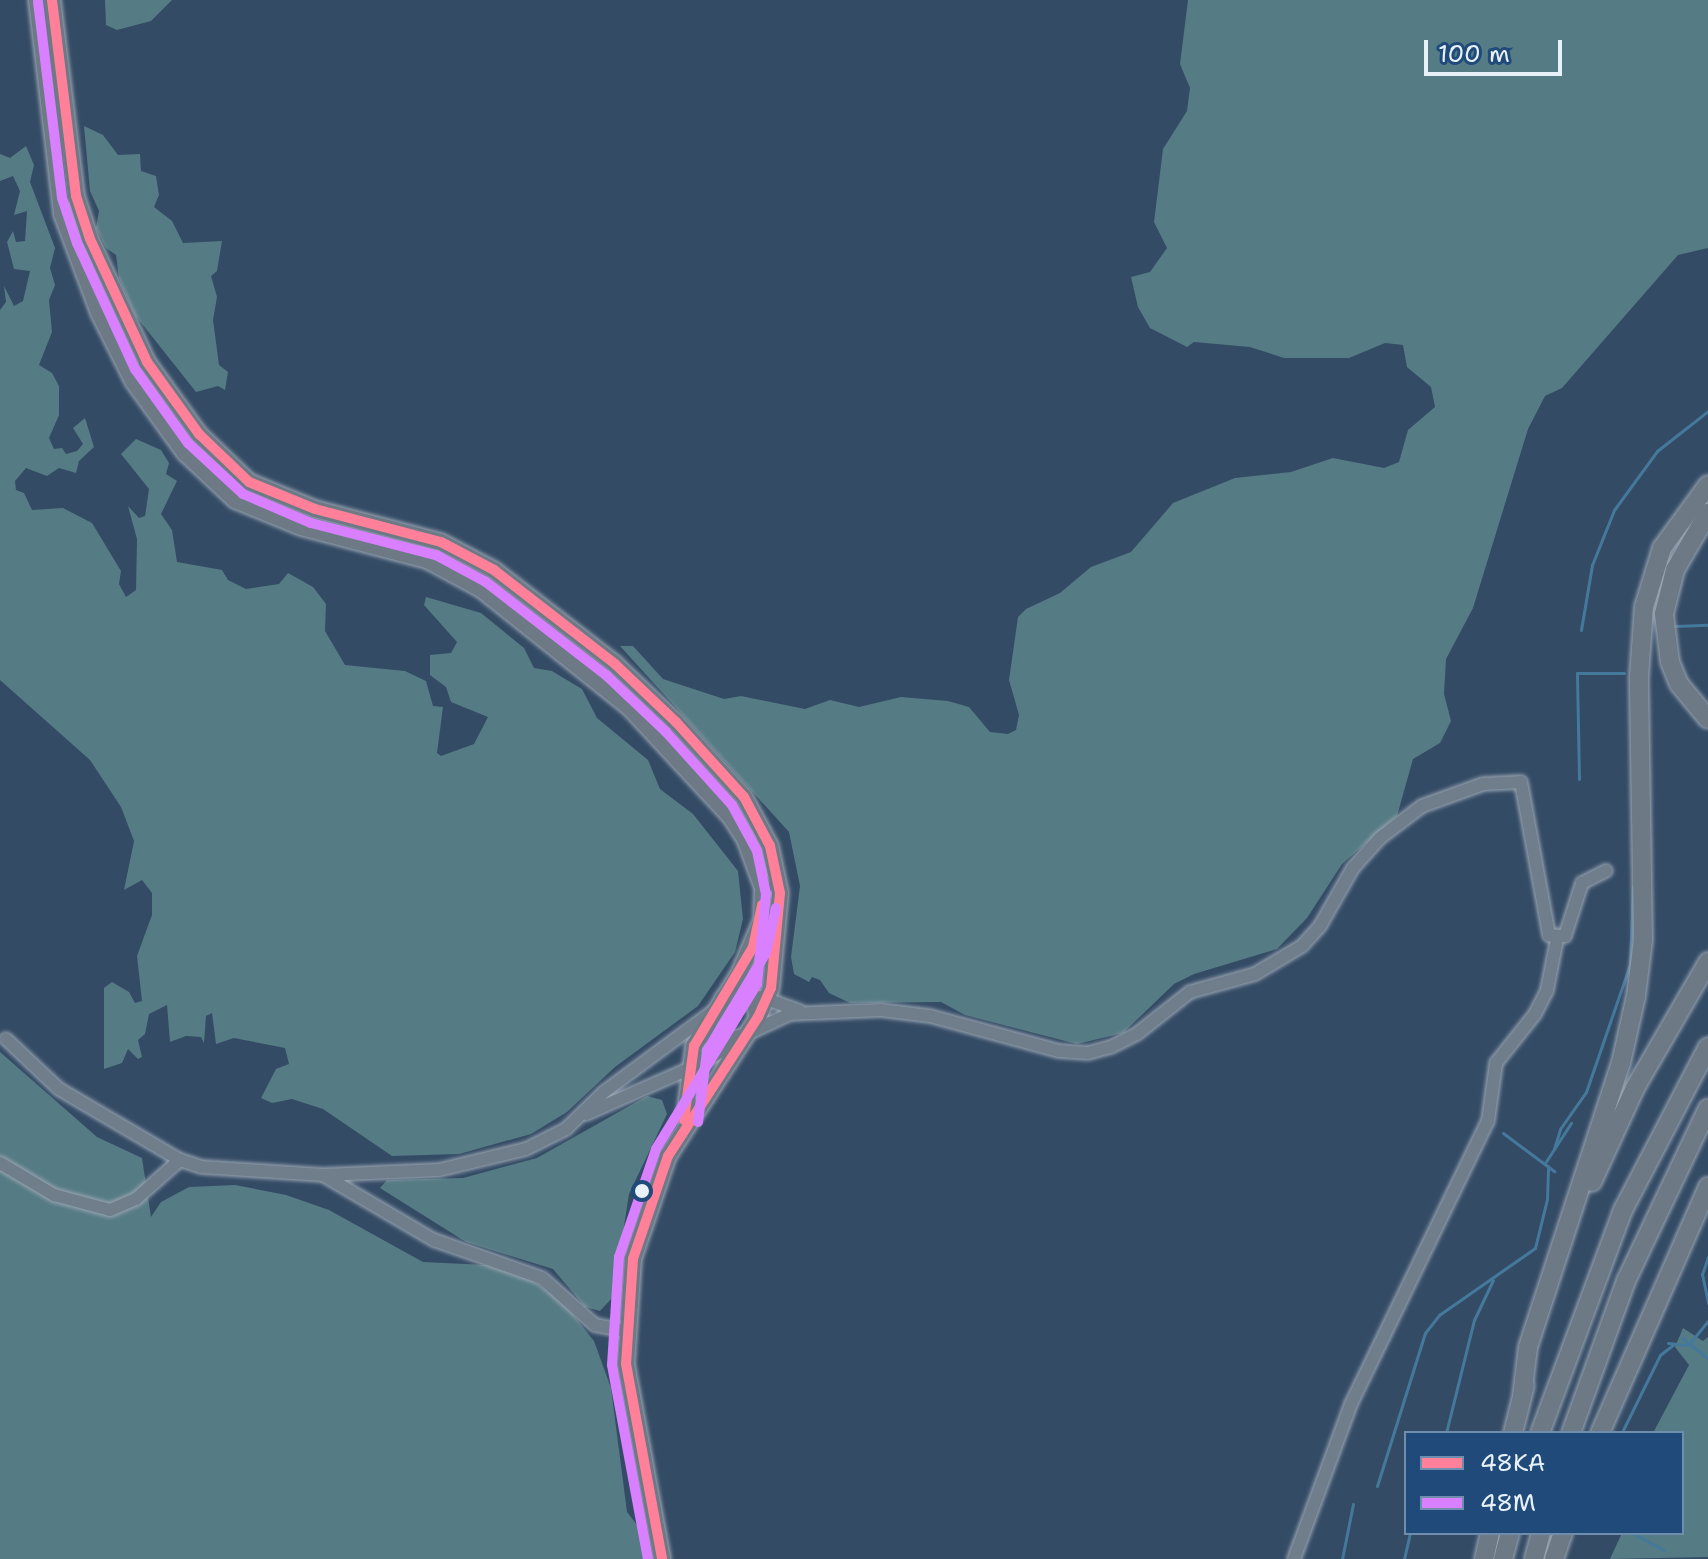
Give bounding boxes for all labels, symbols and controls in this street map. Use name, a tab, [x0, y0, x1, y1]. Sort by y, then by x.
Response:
scale bar	[1428, 24, 1566, 74]
text: 100 m	[1438, 38, 1510, 70]
unlabelled marker	[634, 1183, 650, 1199]
legend	[1404, 1431, 1684, 1535]
text: 48KA	[1480, 1447, 1545, 1479]
text: 48M	[1480, 1487, 1536, 1519]

